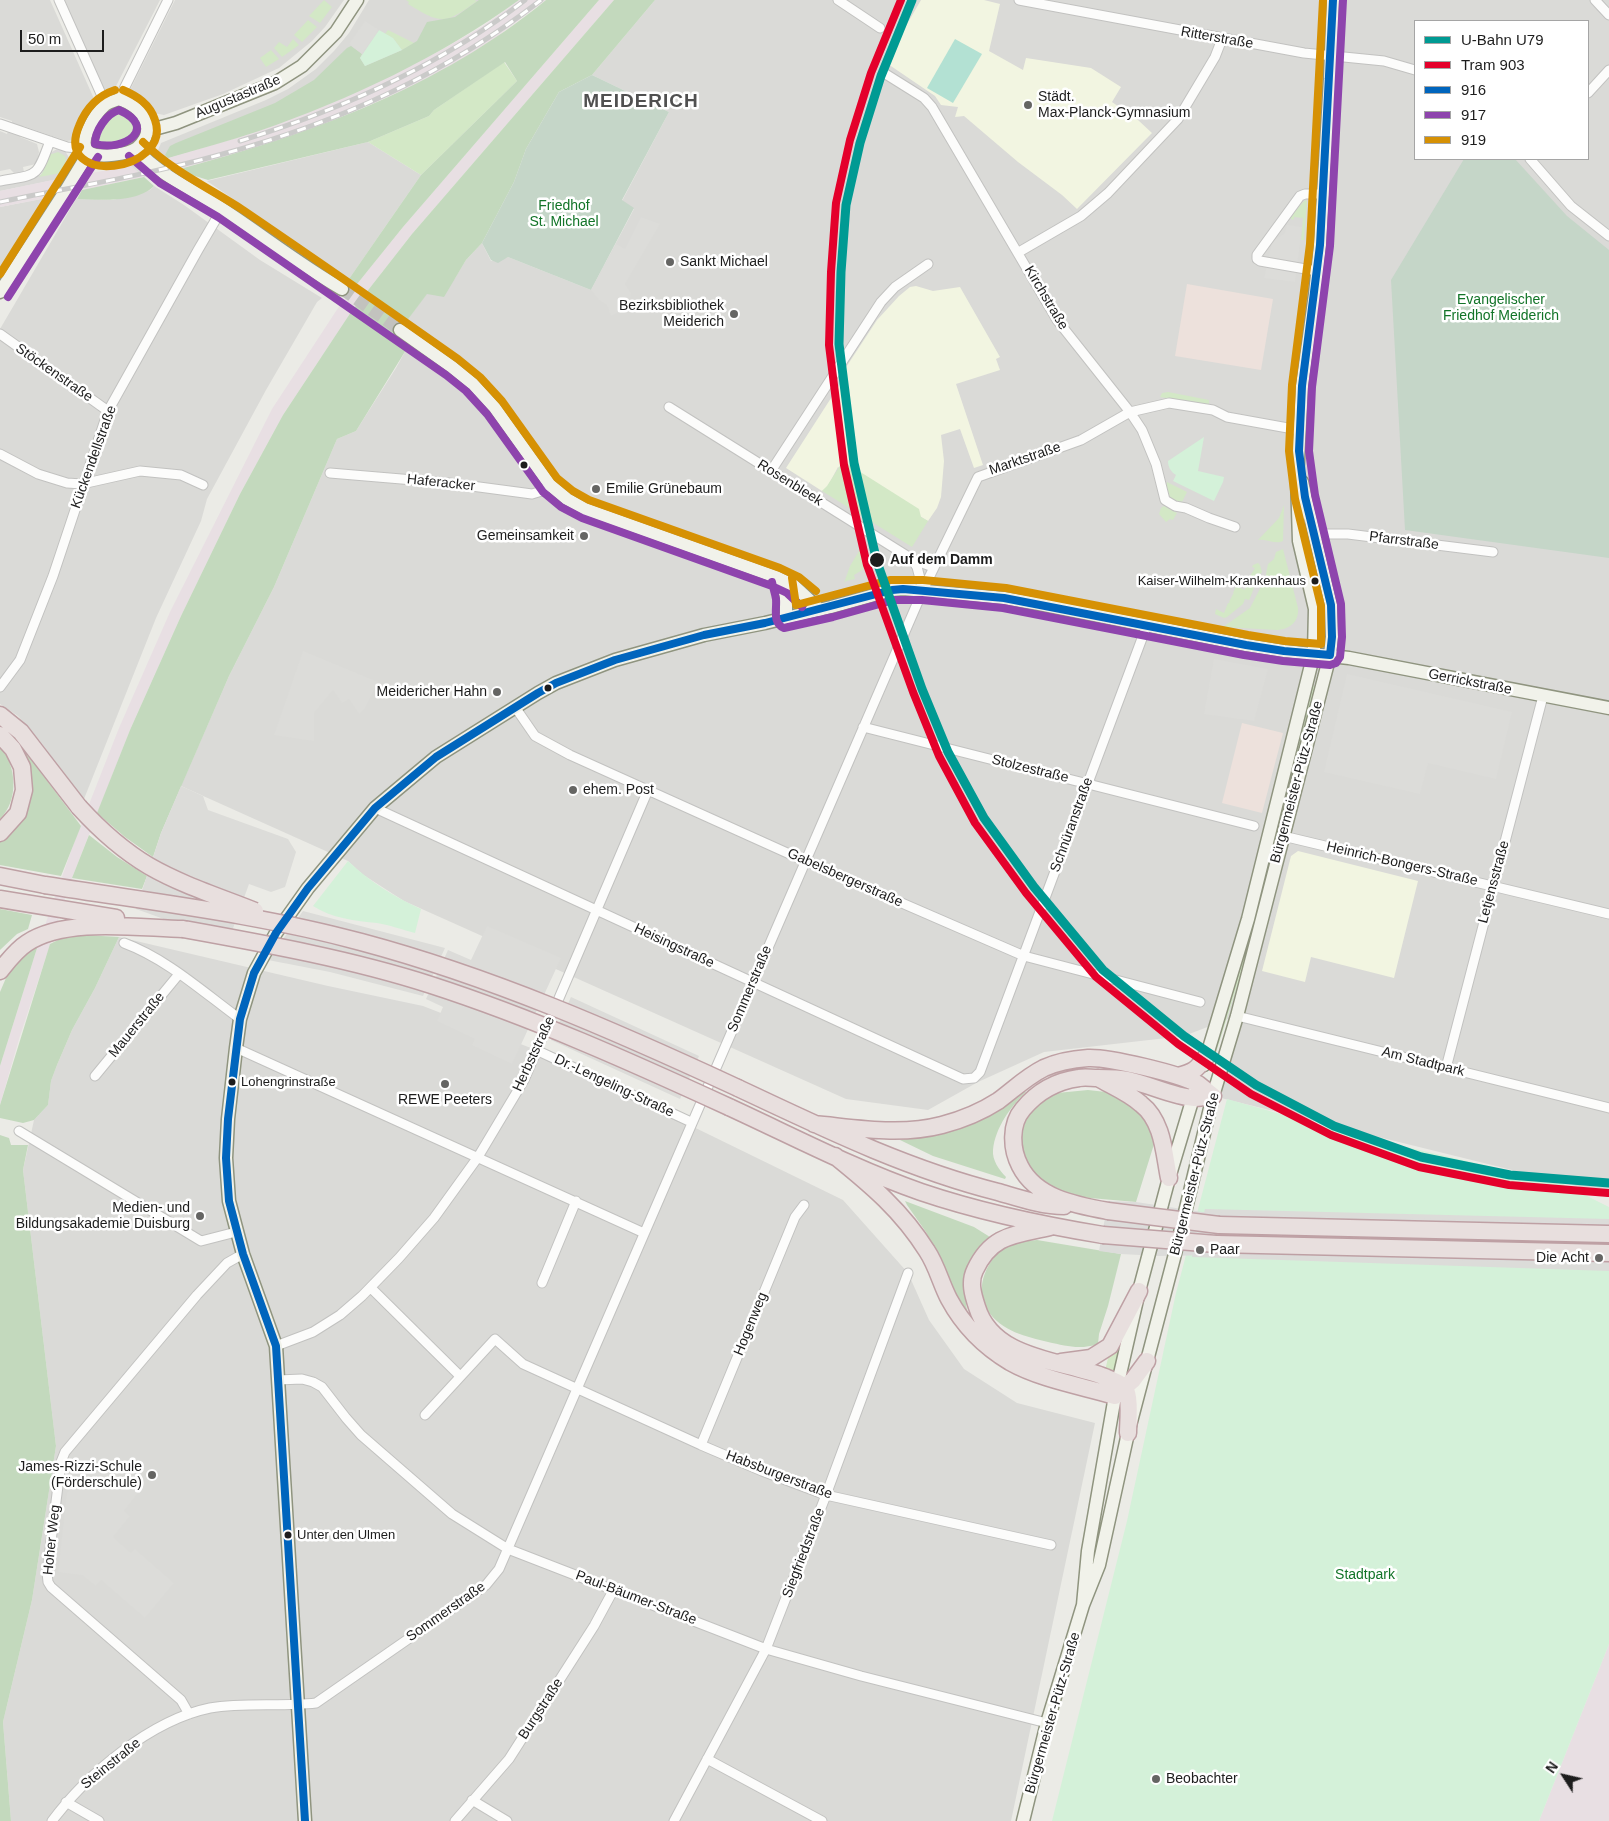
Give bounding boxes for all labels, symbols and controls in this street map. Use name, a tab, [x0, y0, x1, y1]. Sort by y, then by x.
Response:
scale bar	[22, 20, 106, 52]
legend	[1414, 20, 1589, 160]
street label: Ritterstraße	[1180, 23, 1254, 53]
text: 50 m	[28, 30, 61, 47]
text: U-Bahn U79	[1461, 31, 1544, 48]
text: Tram 903	[1461, 56, 1525, 73]
street label: Augustastraße	[193, 71, 283, 123]
text: 916	[1461, 81, 1486, 98]
place label: Städt. Max-Planck-Gymnasium	[1038, 89, 1190, 121]
district label: MEIDERICH	[582, 91, 700, 113]
marker: Städt. Max-Planck-Gymnasium	[1022, 99, 1034, 111]
text: 917	[1461, 106, 1486, 123]
text: 919	[1461, 131, 1486, 148]
park label: Friedhof St. Michael	[529, 198, 599, 230]
place label: Sankt Michael	[680, 254, 768, 270]
marker: Sankt Michael	[664, 256, 676, 268]
street label: Kirchstraße	[1020, 263, 1072, 333]
park label: Evangelischer Friedhof Meiderich	[1443, 292, 1559, 324]
place label: Bezirksbibliothek Meiderich	[619, 298, 724, 331]
marker: Bezirksbibliothek Meiderich	[728, 308, 740, 320]
street label: Stöckenstraße	[12, 340, 96, 406]
street label: Kückendellstraße	[68, 403, 120, 511]
street label: Marktstraße	[987, 439, 1063, 479]
street label: Rosenbleek	[754, 456, 826, 510]
unlabelled marker	[519, 460, 529, 470]
street label: Haferacker	[406, 471, 476, 495]
place label: Emilie Grünebaum	[606, 481, 722, 497]
marker: Emilie Grünebaum	[590, 483, 602, 495]
place label: Gemeinsamkeit	[477, 528, 574, 544]
street label: Pfarrstraße	[1368, 528, 1440, 554]
marker: Gemeinsamkeit	[578, 530, 590, 542]
marker: Auf dem Damm	[868, 551, 886, 569]
place label: Auf dem Damm	[890, 552, 993, 568]
place label: Kaiser-Wilhelm-Krankenhaus	[1138, 573, 1306, 589]
marker: Kaiser-Wilhelm-Krankenhaus	[1310, 576, 1320, 586]
street label: Gerrickstraße	[1427, 666, 1513, 698]
unlabelled marker	[543, 683, 553, 693]
place label: Meidericher Hahn	[377, 684, 487, 700]
marker: Meidericher Hahn	[491, 686, 503, 698]
street label: Bürgermeister-Pütz-Straße	[1267, 699, 1327, 865]
street label: Stolzestraße	[990, 751, 1070, 787]
street label: Schnüranstraße	[1047, 775, 1097, 875]
place label: ehem. Post	[583, 782, 654, 798]
marker: ehem. Post	[567, 784, 579, 796]
street label: Heinrich-Bongers-Straße	[1325, 838, 1479, 890]
street label: Letjensstraße	[1475, 839, 1513, 925]
street label: Gabelsbergerstraße	[785, 845, 905, 911]
street label: Heisingstraße	[631, 920, 717, 972]
street label: Sommerstraße	[724, 943, 776, 1035]
street label: Mauerstraße	[106, 989, 168, 1061]
street label: Herbststraße	[509, 1014, 559, 1094]
street label: Am Stadtpark	[1380, 1044, 1466, 1080]
street label: Dr.-Lengeling-Straße	[552, 1051, 676, 1121]
place label: Lohengrinstraße	[241, 1074, 336, 1090]
marker: Lohengrinstraße	[227, 1077, 237, 1087]
marker: REWE Peeters	[439, 1078, 451, 1090]
street label: Bürgermeister-Pütz-Straße	[1167, 1091, 1223, 1257]
place label: REWE Peeters	[398, 1092, 492, 1108]
place label: Medien- und Bildungsakademie Duisburg	[16, 1200, 190, 1232]
marker: Medien- und Bildungsakademie Duisburg	[194, 1210, 206, 1222]
place label: Paar	[1210, 1242, 1240, 1258]
marker: Paar	[1194, 1244, 1206, 1256]
place label: Die Acht	[1536, 1250, 1589, 1266]
marker: Die Acht	[1593, 1252, 1605, 1264]
street label: Hogenweg	[731, 1290, 771, 1358]
street label: Habsburgerstraße	[723, 1447, 835, 1503]
place label: James-Rizzi-Schule (Förderschule)	[18, 1459, 142, 1491]
marker: James-Rizzi-Schule (Förderschule)	[146, 1469, 158, 1481]
street label: Hoher Weg	[40, 1504, 64, 1576]
street label: Siegfriedstraße	[779, 1506, 829, 1600]
place label: Unter den Ulmen	[297, 1527, 395, 1543]
marker: Unter den Ulmen	[283, 1530, 293, 1540]
street label: Paul-Bäumer-Straße	[573, 1567, 699, 1629]
park label: Stadtpark	[1335, 1567, 1395, 1583]
street label: Sommerstraße	[403, 1579, 489, 1645]
street label: Bürgermeister-Pütz-Straße	[1022, 1630, 1084, 1796]
street label: Burgstraße	[515, 1675, 567, 1743]
street label: Steinstraße	[78, 1735, 144, 1793]
north arrow	[1539, 1751, 1589, 1801]
text: N	[1542, 1759, 1561, 1776]
place label: Beobachter	[1166, 1771, 1238, 1787]
marker: Beobachter	[1150, 1773, 1162, 1785]

